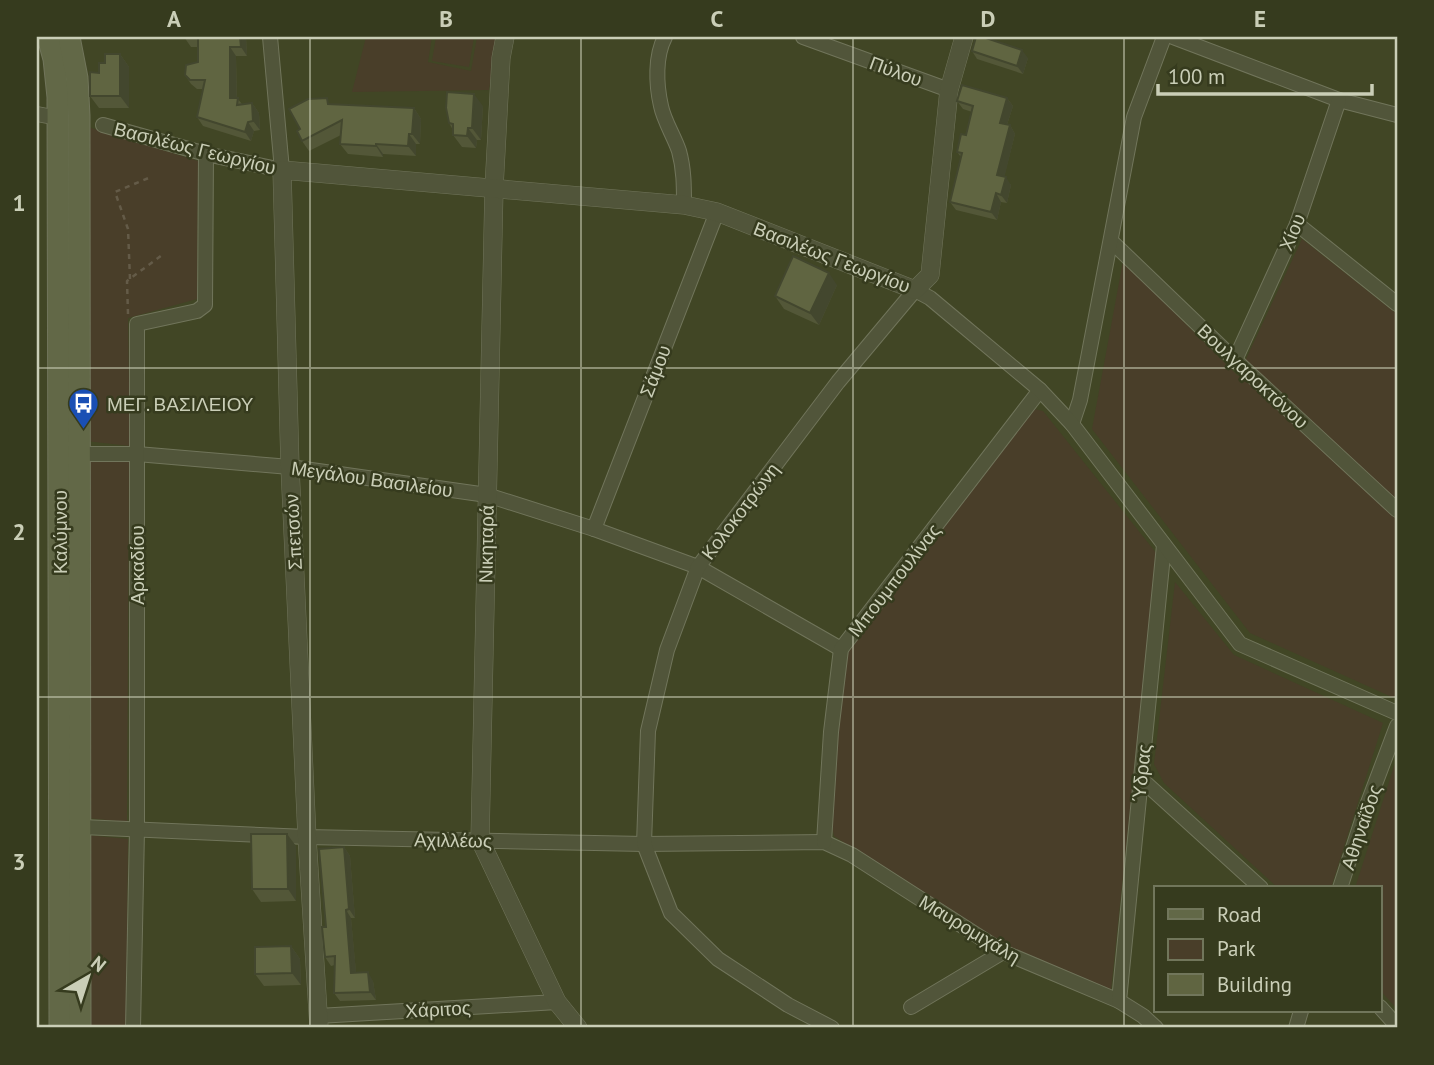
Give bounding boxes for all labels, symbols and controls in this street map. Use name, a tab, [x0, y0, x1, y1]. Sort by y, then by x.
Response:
text: A	[167, 4, 181, 33]
text: B	[439, 4, 453, 33]
text: C	[711, 4, 724, 33]
text: D	[981, 4, 995, 33]
text: E	[1254, 4, 1266, 33]
street label: Πύλου	[866, 50, 926, 92]
scale bar	[1158, 52, 1371, 96]
text: 100 m	[1168, 63, 1225, 90]
street label: Βασιλέως Γεωργίου	[112, 116, 278, 180]
text: 1	[12, 188, 26, 217]
street label: Χίου	[1274, 210, 1310, 254]
street label: Βασιλέως Γεωργίου	[750, 216, 914, 298]
street label: Βουλγαροκτόνου	[1193, 318, 1313, 434]
street label: Σάμου	[634, 341, 676, 401]
bus stop icon: ΜΕΓ. ΒΑΣΙΛΕΙΟΥ	[67, 387, 101, 431]
place label: ΜΕΓ. ΒΑΣΙΛΕΙΟΥ	[107, 392, 254, 416]
street label: Μεγάλου Βασιλείου	[290, 456, 454, 502]
street label: Κολοκοτρώνη	[696, 458, 784, 564]
street label: Καλύμνου	[48, 490, 72, 574]
street label: Σπετσών	[279, 493, 307, 571]
street label: Νικηταρά	[473, 505, 499, 583]
text: 2	[12, 517, 26, 546]
street label: Μπουμπουλίνας	[842, 519, 946, 641]
street label: Αρκαδίου	[125, 525, 149, 605]
street label: Ύδρας	[1126, 743, 1156, 803]
street label: Αθηναΐδος	[1335, 781, 1387, 873]
street label: Αχιλλέως	[414, 827, 492, 853]
text: 3	[12, 847, 26, 876]
legend	[1154, 886, 1382, 1012]
street label: Μαυρομιχάλη	[915, 889, 1025, 969]
text: Road	[1217, 901, 1261, 928]
text: Park	[1217, 935, 1256, 962]
north arrow	[52, 942, 122, 1012]
text: N	[86, 951, 111, 977]
text: Building	[1217, 971, 1292, 998]
street label: Χάριτος	[405, 995, 471, 1023]

